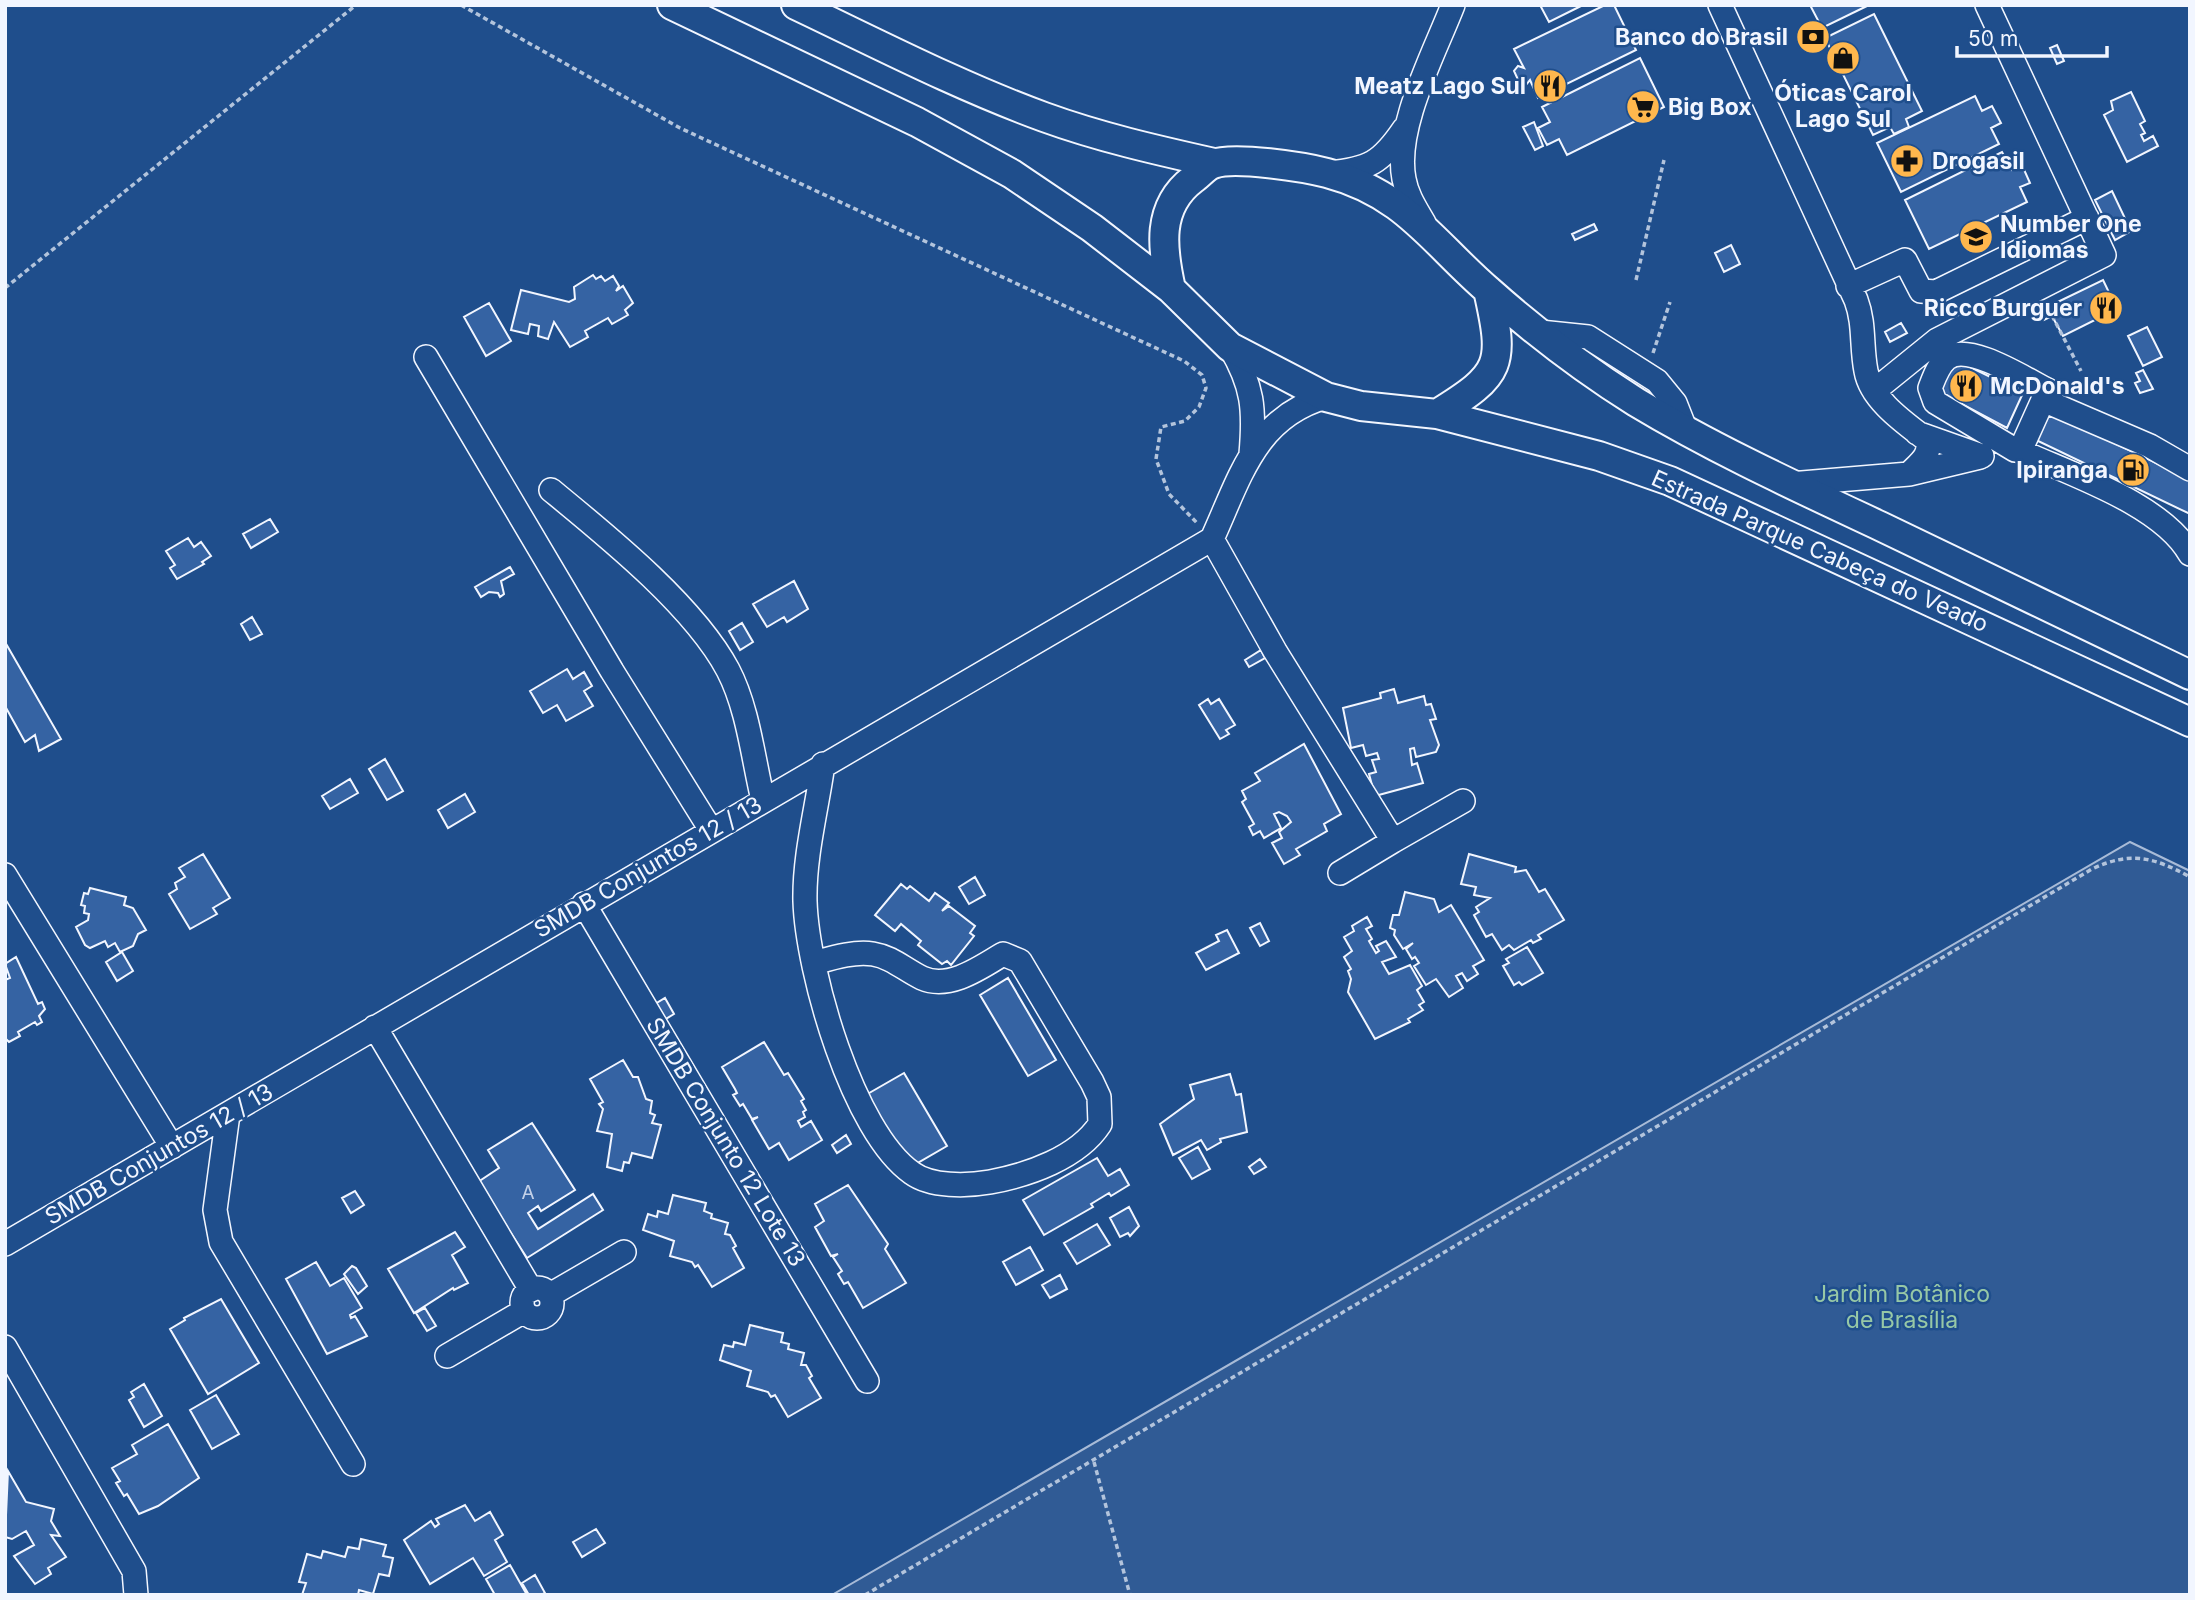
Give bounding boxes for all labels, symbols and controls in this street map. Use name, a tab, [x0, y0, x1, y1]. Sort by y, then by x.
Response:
scale bar	[1957, 14, 2108, 58]
bank icon: Banco do Brasil	[1794, 18, 1832, 56]
place label: Banco do Brasil	[1615, 23, 1788, 51]
text: 50 m	[1968, 26, 2018, 51]
shop icon: Óticas Carol Lago Sul	[1824, 39, 1862, 77]
restaurant icon: Meatz Lago Sul	[1531, 67, 1569, 105]
place label: Meatz Lago Sul	[1354, 72, 1526, 100]
place label: Óticas Carol Lago Sul	[1774, 79, 1912, 133]
supermarket icon: Big Box	[1624, 88, 1662, 126]
place label: Big Box	[1668, 93, 1752, 121]
pharmacy icon: Drogasil	[1888, 142, 1926, 180]
place label: Drogasil	[1932, 147, 2025, 175]
place label: Number One Idiomas	[2000, 210, 2142, 264]
school or university icon: Number One Idiomas	[1957, 218, 1995, 256]
restaurant icon: Ricco Burguer	[2087, 289, 2125, 327]
place label: Ricco Burguer	[1924, 294, 2082, 322]
restaurant icon: McDonald's	[1947, 367, 1985, 405]
place label: McDonald's	[1990, 372, 2125, 400]
fuel station icon: Ipiranga	[2114, 451, 2152, 489]
place label: Ipiranga	[2016, 456, 2108, 484]
street label: Estrada Parque Cabeça do Veado	[1647, 464, 1993, 638]
street label: SMDB Conjuntos 12 / 13	[529, 790, 767, 944]
street label: SMDB Conjunto 12 Lote 13	[640, 1012, 812, 1272]
street label: SMDB Conjuntos 12 / 13	[40, 1077, 278, 1231]
house number: A	[521, 1181, 535, 1204]
park label: Jardim Botânico de Brasília	[1814, 1280, 1990, 1334]

